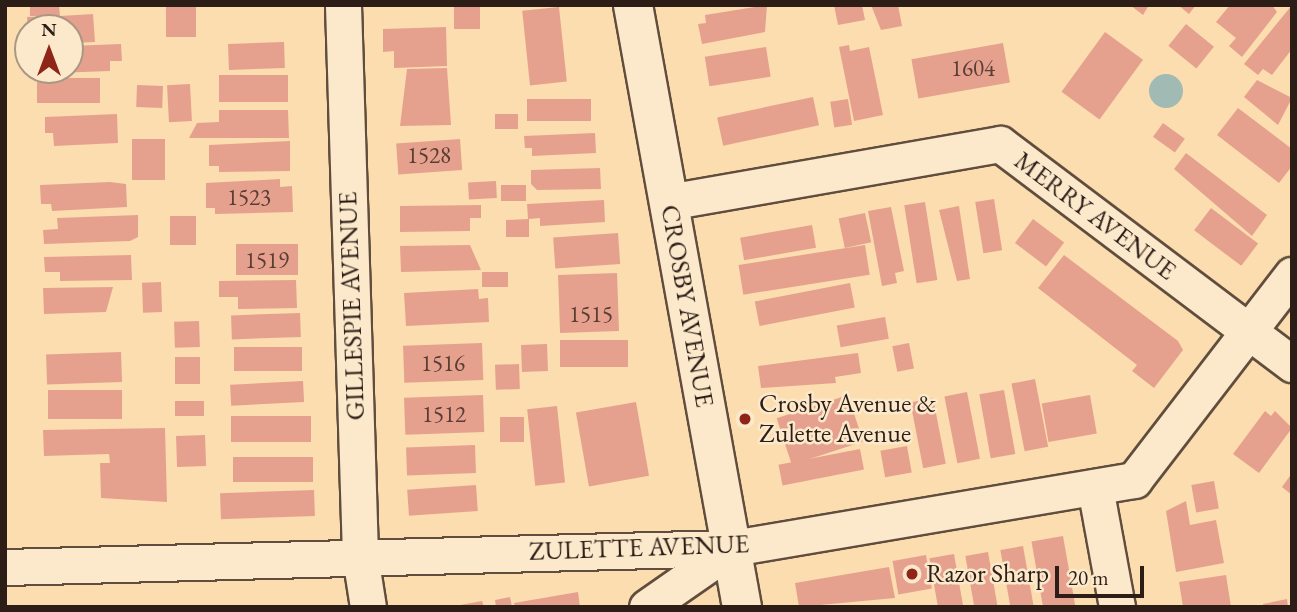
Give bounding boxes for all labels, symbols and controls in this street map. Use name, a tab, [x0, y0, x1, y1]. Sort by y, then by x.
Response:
north arrow	[14, 14, 84, 84]
text: N	[41, 17, 57, 42]
house number: 1604	[951, 54, 995, 82]
house number: 1528	[407, 141, 451, 169]
street label: MERRY AVENUE	[1008, 145, 1182, 287]
house number: 1523	[227, 183, 271, 211]
street label: GILLESPIE AVENUE	[332, 191, 372, 421]
street label: CROSBY AVENUE	[654, 202, 720, 410]
house number: 1519	[245, 246, 289, 274]
house number: 1515	[569, 300, 613, 328]
house number: 1516	[421, 349, 465, 377]
place label: Crosby Avenue & Zulette Avenue	[759, 388, 936, 450]
house number: 1512	[422, 400, 466, 428]
marker: Crosby Avenue & Zulette Avenue	[737, 411, 753, 427]
street label: ZULETTE AVENUE	[528, 529, 750, 567]
scale bar	[1059, 552, 1148, 596]
place label: Razor Sharp	[926, 558, 1049, 590]
text: 20 m	[1068, 564, 1109, 591]
marker: Razor Sharp	[904, 566, 920, 582]

